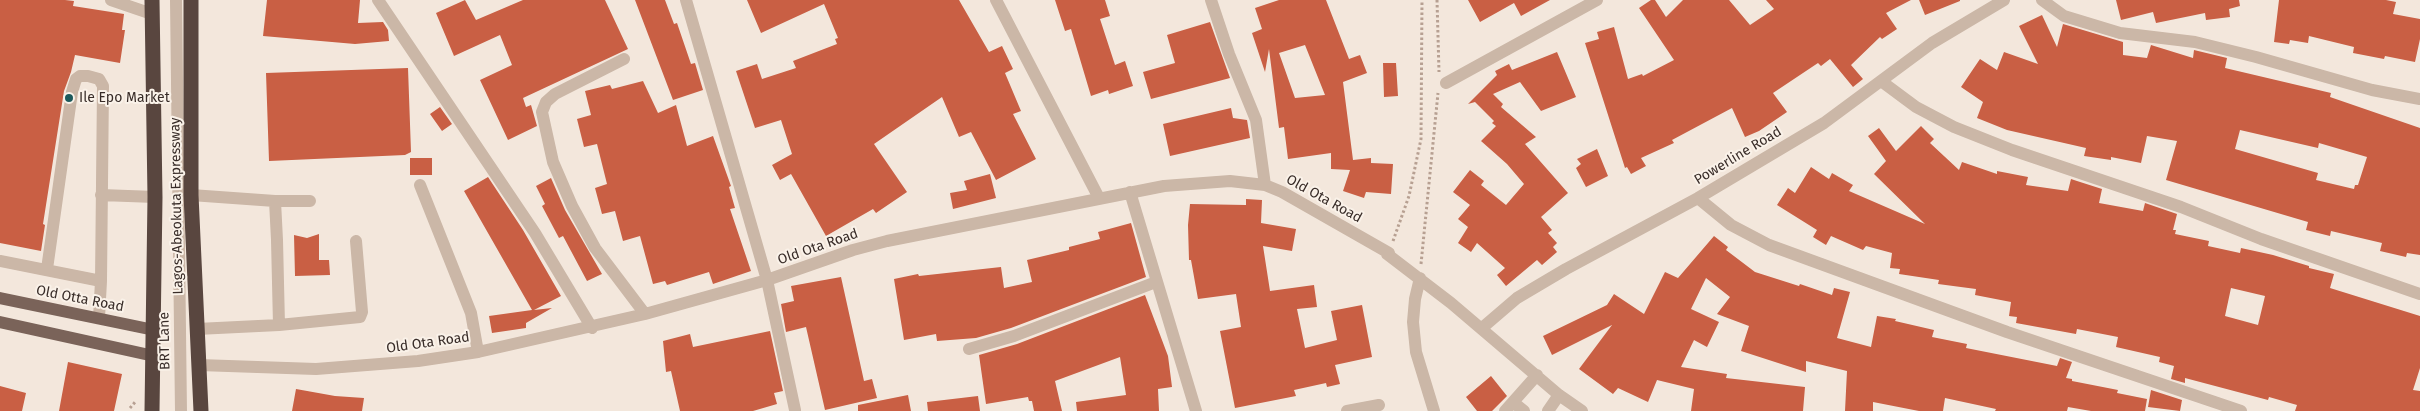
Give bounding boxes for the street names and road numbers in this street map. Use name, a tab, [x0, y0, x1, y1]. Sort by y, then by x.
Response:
street label: Lagos-Abeokuta Expressway	[167, 117, 187, 295]
street label: Powerline Road	[1691, 123, 1785, 189]
street label: Old Ota Road	[1283, 171, 1365, 227]
street label: Old Ota Road	[776, 225, 860, 269]
street label: Old Otta Road	[35, 282, 125, 316]
street label: BRT Lane	[156, 312, 174, 370]
street label: Old Ota Road	[385, 329, 471, 357]

